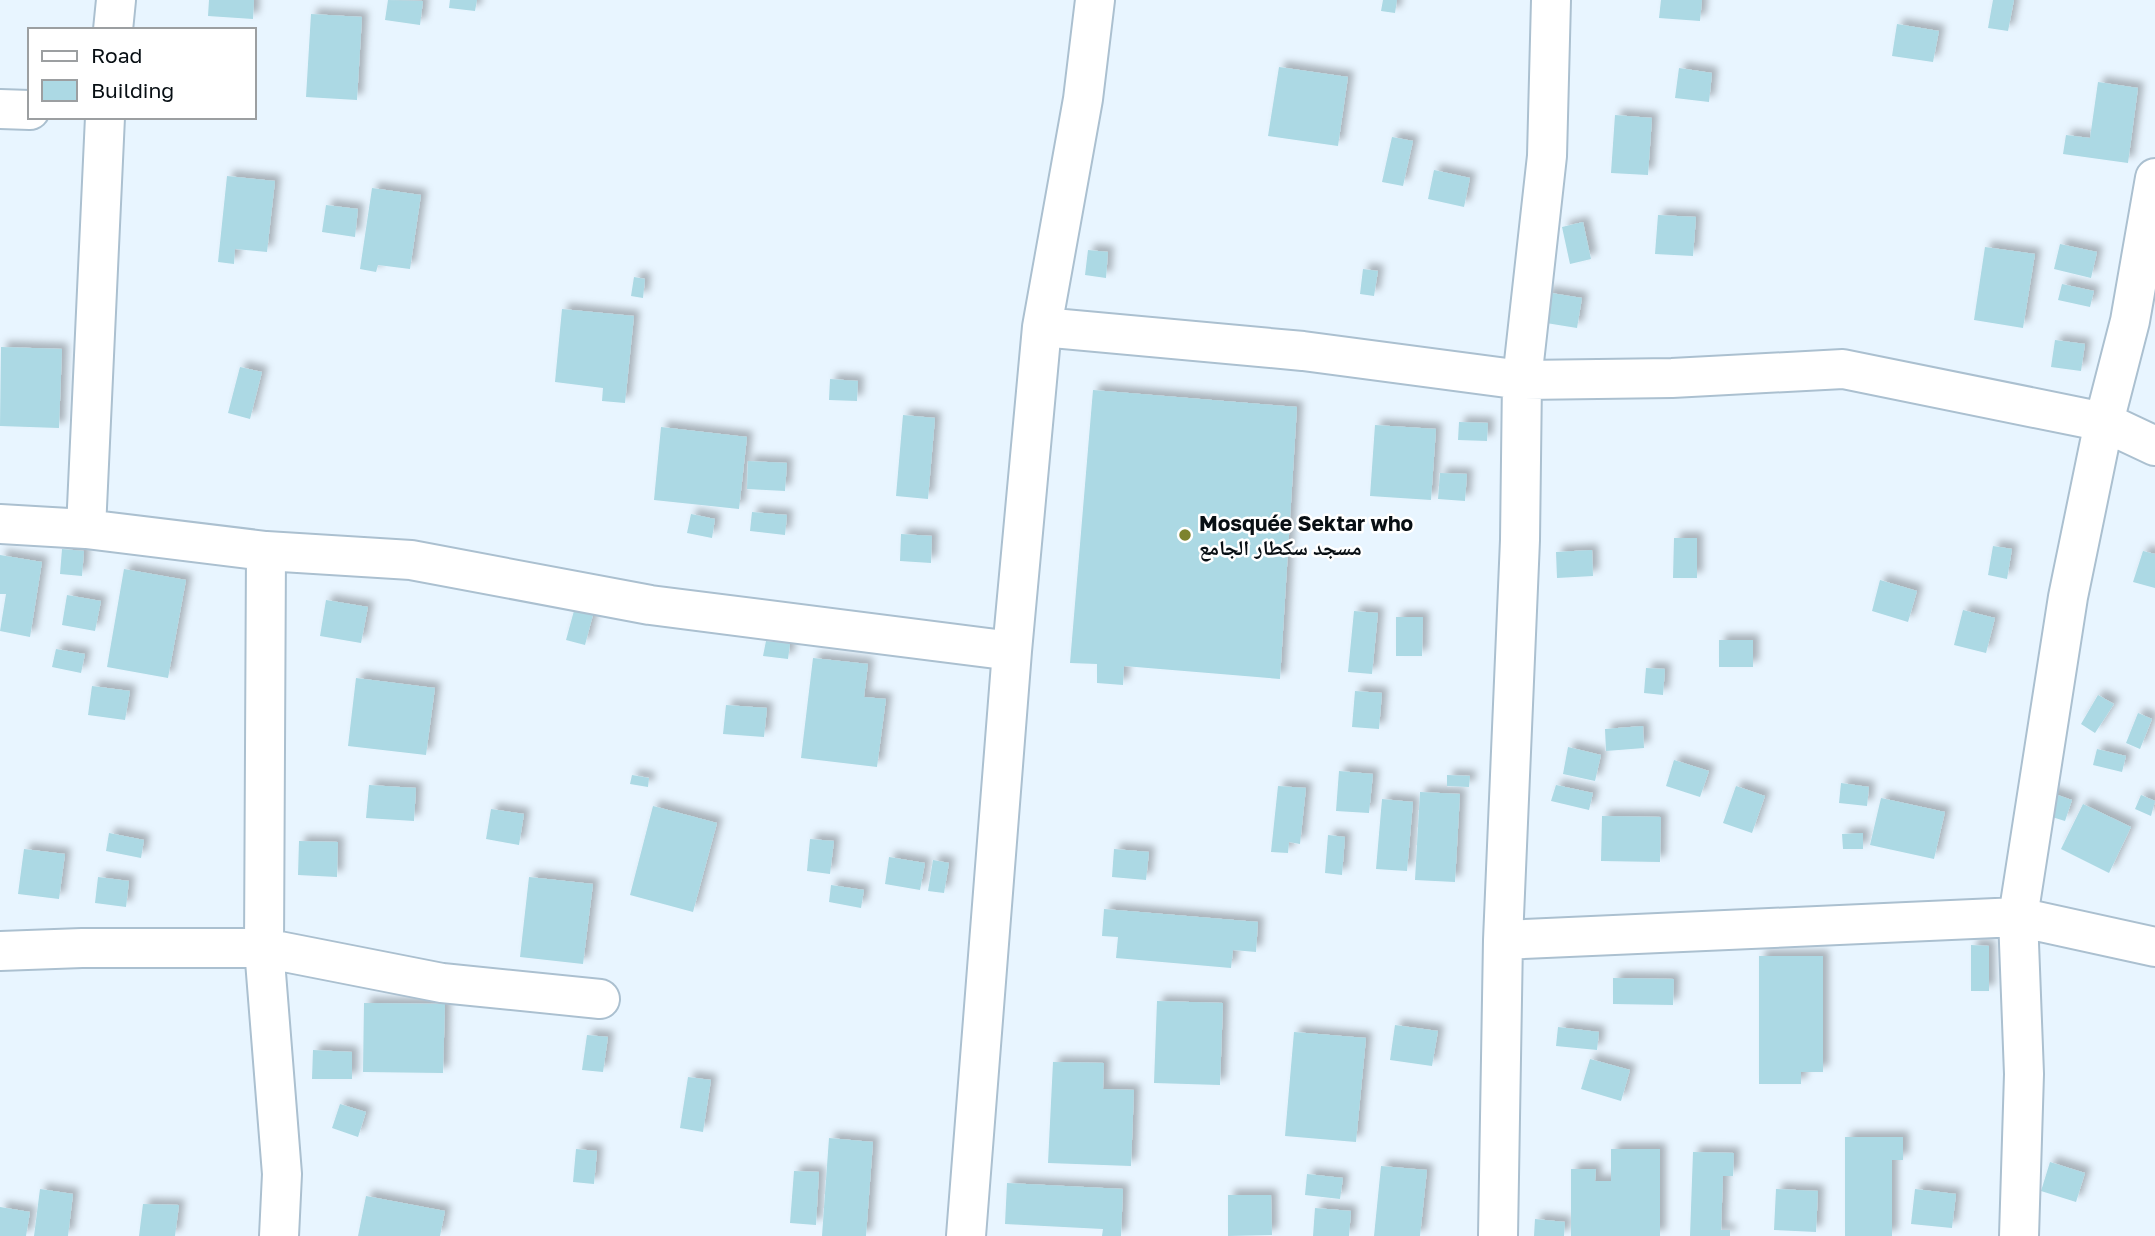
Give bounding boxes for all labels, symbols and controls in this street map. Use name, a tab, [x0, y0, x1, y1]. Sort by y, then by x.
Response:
legend	[28, 28, 256, 119]
text: Road	[91, 42, 142, 68]
text: Building	[91, 77, 174, 103]
place label: Mosquée Sektar who مسجد سكطار الجامع	[1199, 510, 1413, 562]
marker: Mosquée Sektar who مسجد سكطار الجامع	[1177, 527, 1193, 543]

